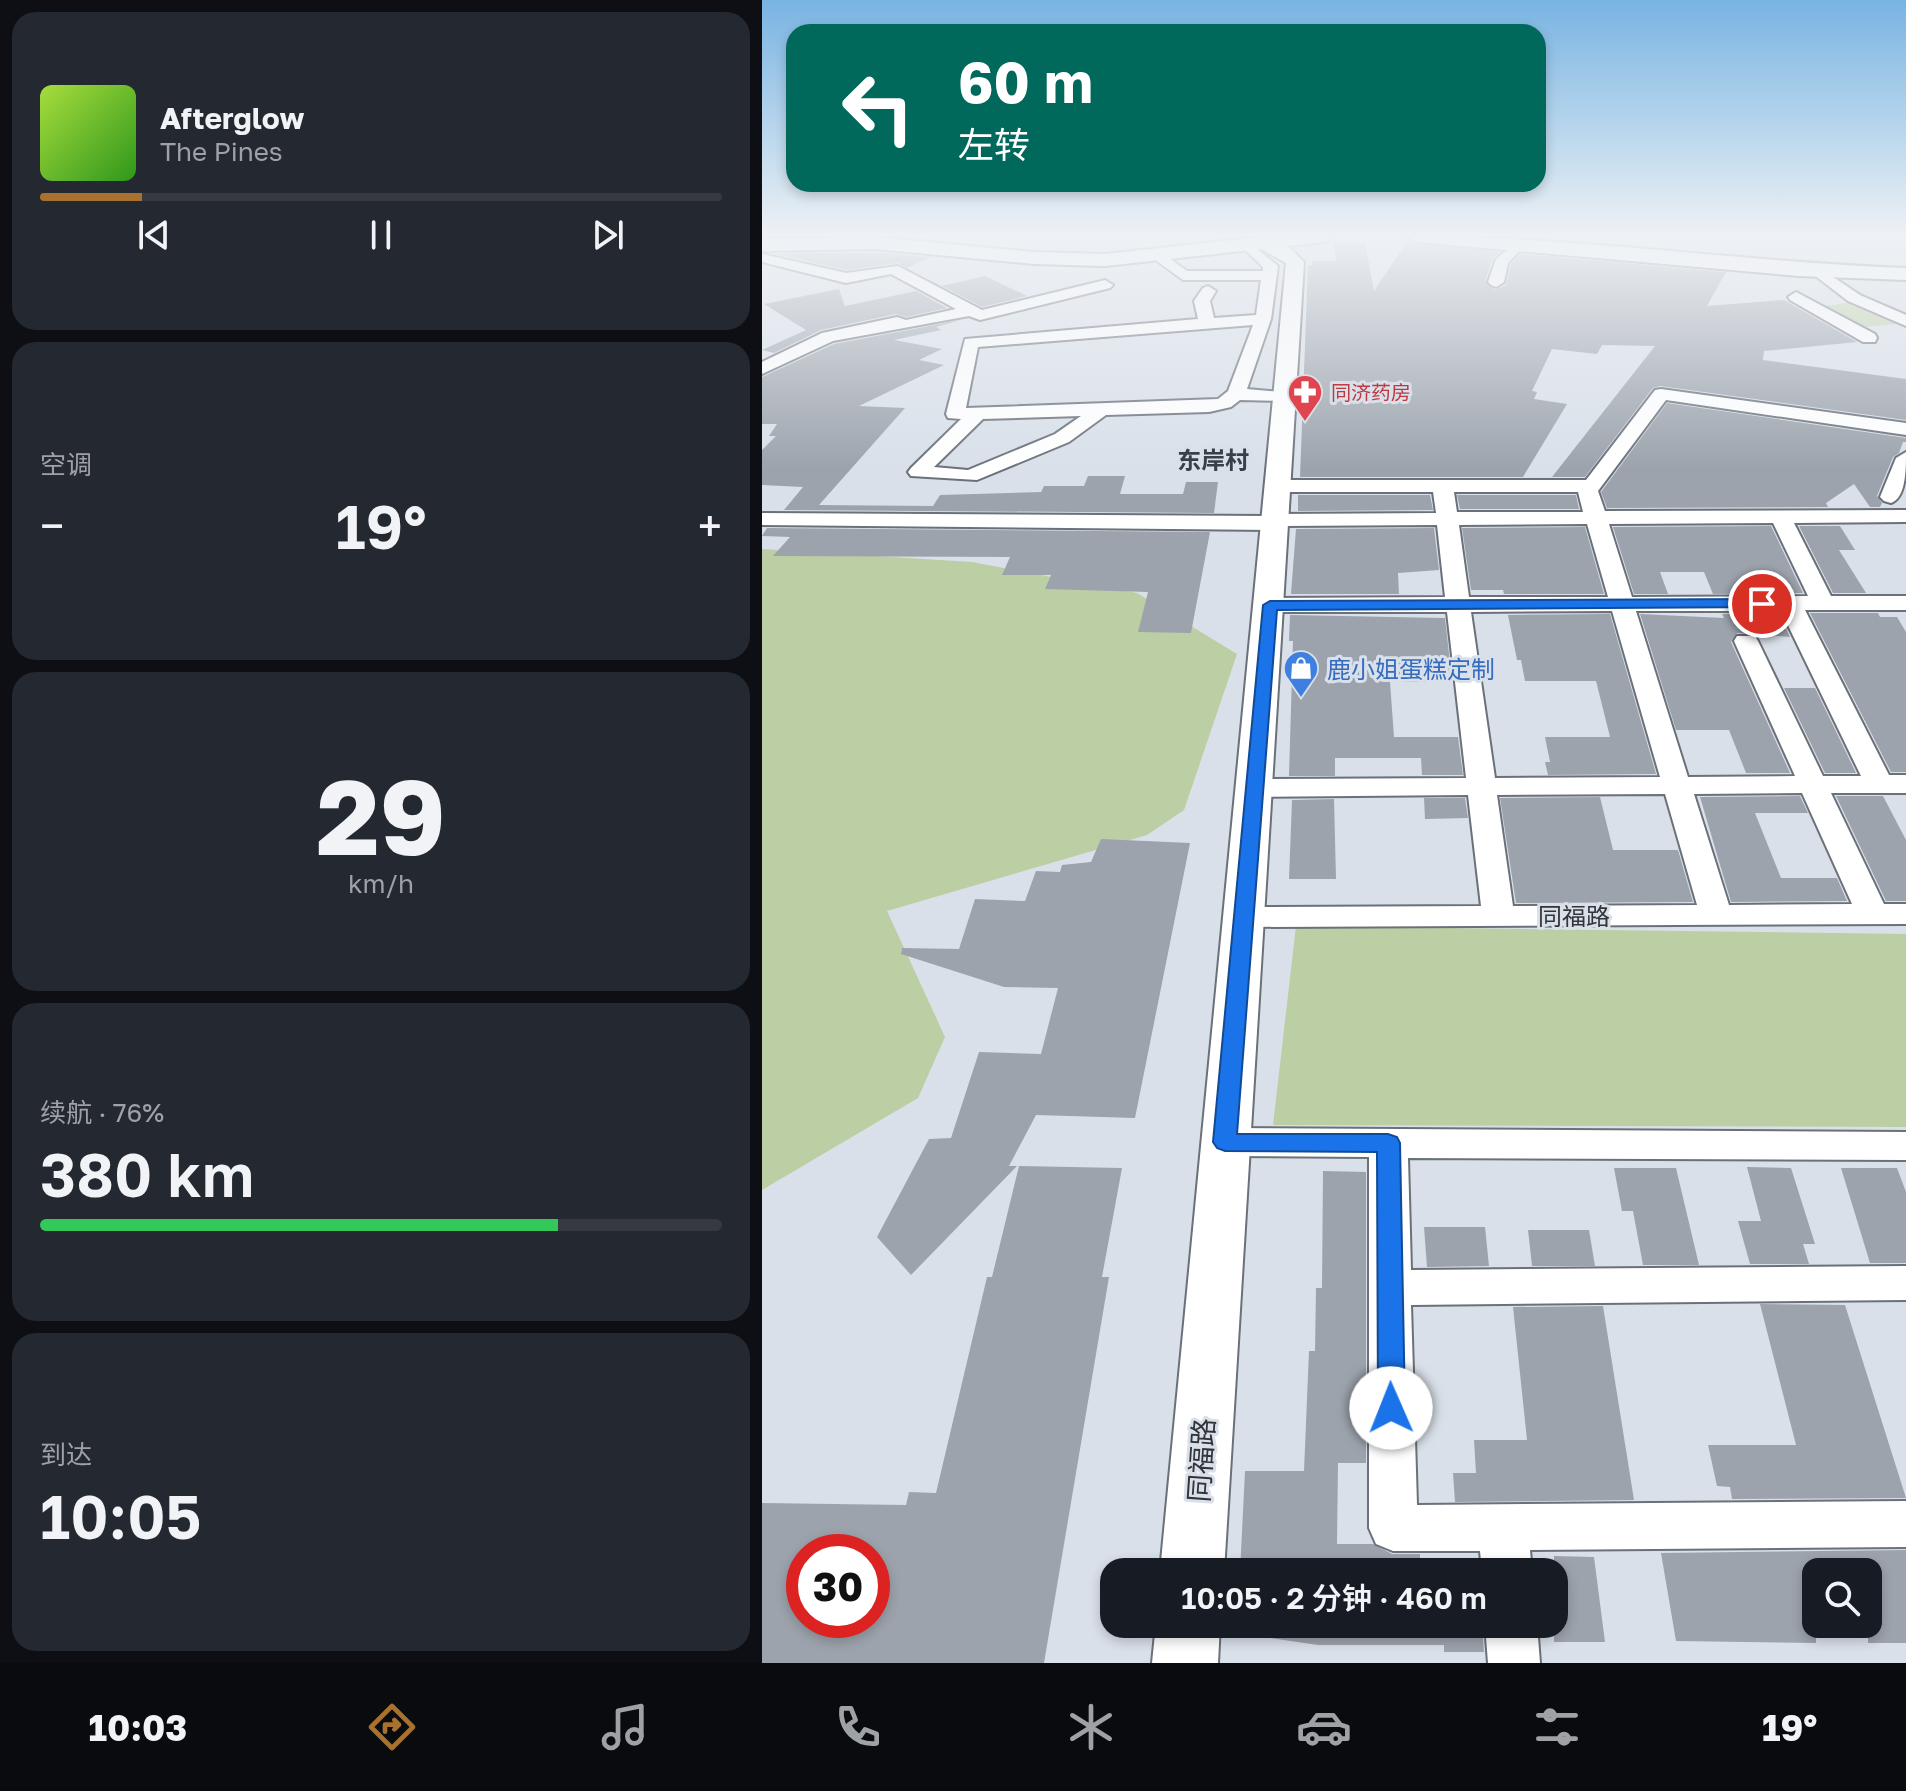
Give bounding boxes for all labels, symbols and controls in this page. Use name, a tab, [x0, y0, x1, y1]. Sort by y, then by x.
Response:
text: 60 m	[958, 48, 1093, 115]
icon: left	[826, 56, 930, 160]
text: Afterglow	[160, 100, 304, 136]
text: 左转	[958, 123, 1030, 166]
text: The Pines	[160, 136, 283, 167]
icon: previous	[132, 213, 176, 257]
icon: pause	[359, 213, 403, 257]
icon: next	[586, 213, 630, 257]
pharmacy icon: 同济药房	[1286, 373, 1324, 423]
place label: 同济药房	[1331, 380, 1411, 404]
district label: 东岸村	[1177, 445, 1249, 474]
text: 空调	[40, 449, 92, 480]
text: 19°	[335, 490, 427, 562]
text: −	[40, 499, 64, 552]
text: +	[698, 499, 722, 552]
pin	[1728, 570, 1796, 638]
icon: arrive	[1740, 582, 1784, 626]
shop icon: 鹿小姐蛋糕定制	[1282, 649, 1320, 699]
place label: 鹿小姐蛋糕定制	[1327, 654, 1495, 683]
text: 29	[316, 753, 446, 878]
text: km/h	[348, 868, 414, 899]
street label: 同福路	[1538, 901, 1610, 930]
text: 续航 · 76%	[40, 1097, 164, 1128]
text: 380 km	[40, 1138, 254, 1210]
position arrow	[1349, 1366, 1433, 1450]
street label: 同福路	[1182, 1417, 1220, 1503]
text: 到达	[40, 1439, 92, 1470]
text: 10:05	[40, 1480, 201, 1552]
speed limit sign: 30	[786, 1534, 890, 1638]
map controls	[1802, 1558, 1882, 1638]
button: search	[1802, 1558, 1882, 1638]
text: 10:05 · 2 分钟 · 460 m	[1181, 1580, 1487, 1616]
icon: directions	[364, 1699, 420, 1755]
icon: music	[597, 1699, 653, 1755]
icon: phone	[830, 1699, 886, 1755]
icon: climate	[1063, 1699, 1119, 1755]
icon: car	[1296, 1699, 1352, 1755]
icon: filters	[1529, 1699, 1585, 1755]
text: 10:03	[88, 1706, 187, 1749]
text: 19°	[1762, 1706, 1817, 1749]

